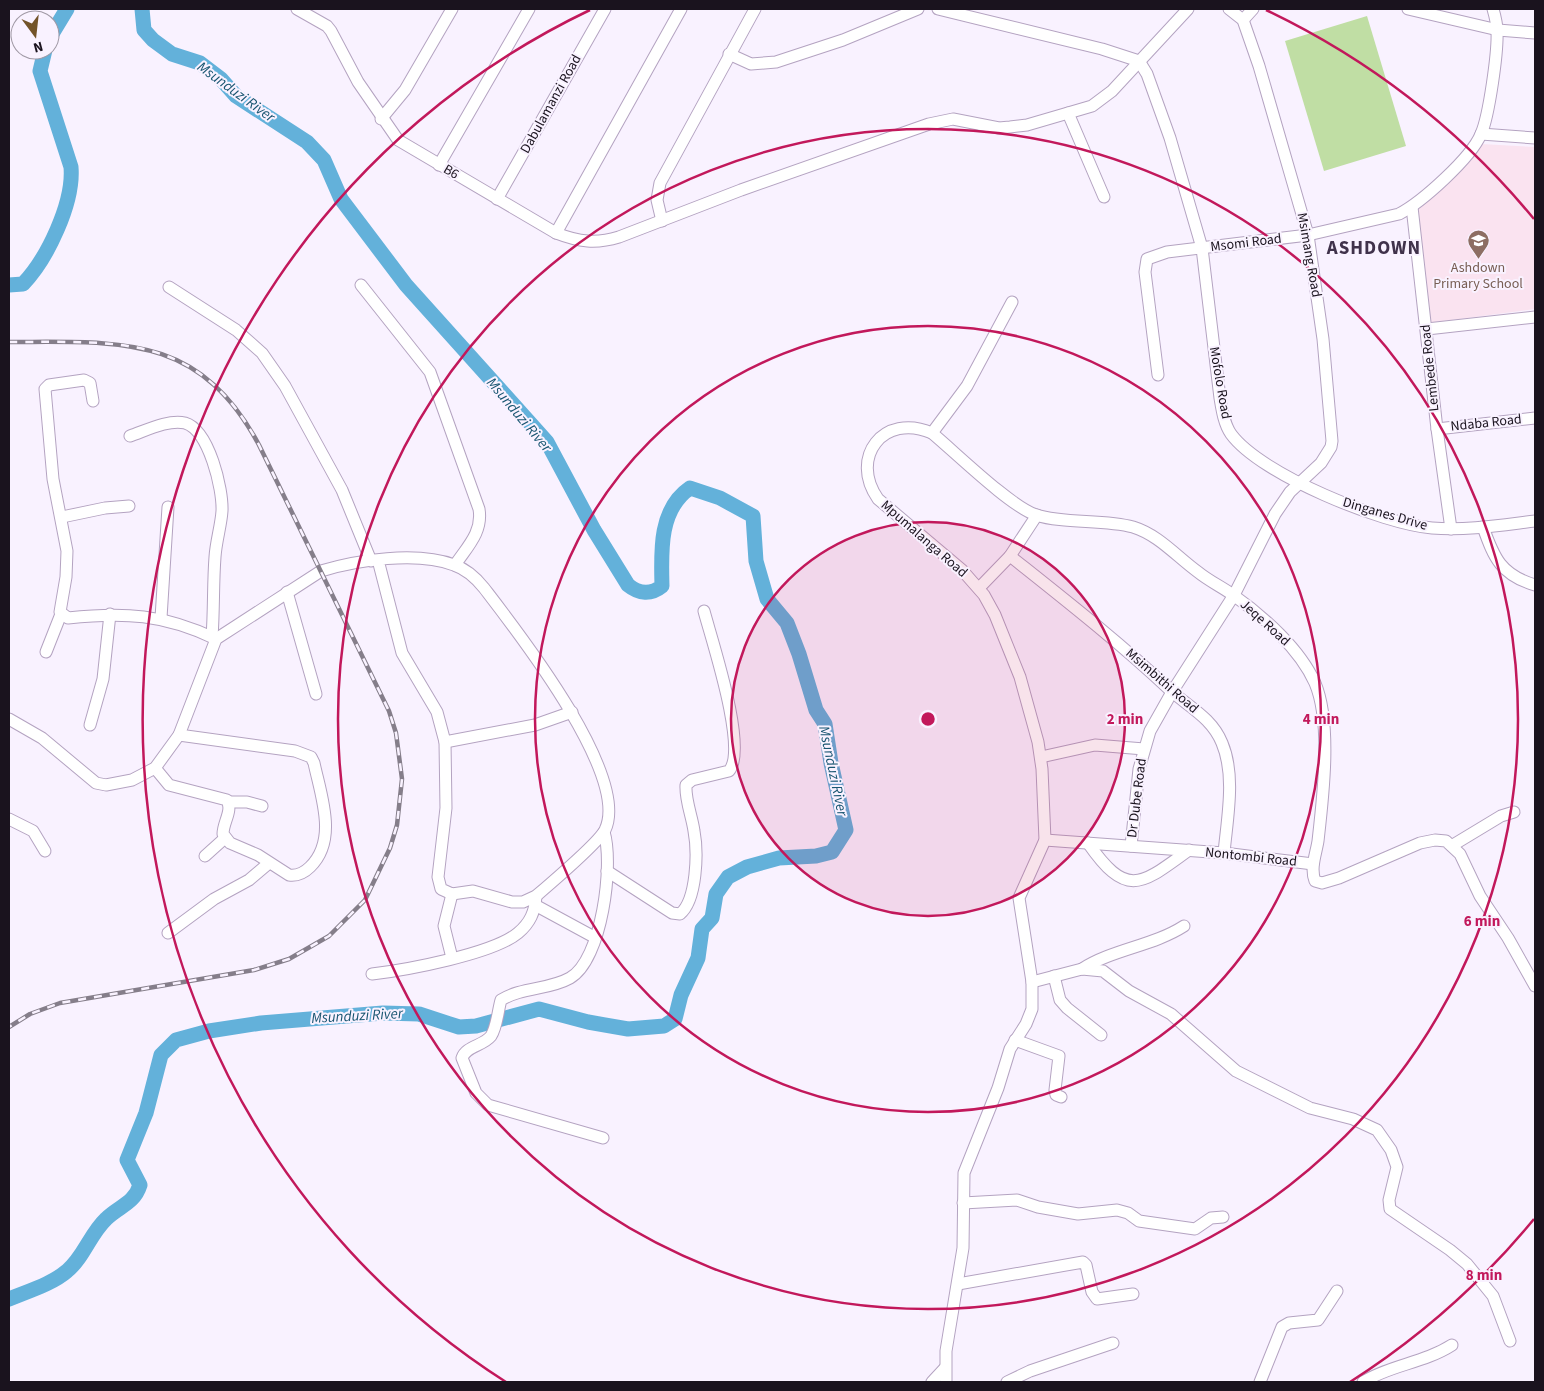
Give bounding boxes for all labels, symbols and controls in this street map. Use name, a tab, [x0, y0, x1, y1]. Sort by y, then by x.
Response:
north arrow	[10, 10, 60, 60]
text: N	[31, 36, 45, 57]
street label: Dabulamanzi Road	[516, 51, 586, 157]
water label: Msunduzi River	[193, 57, 280, 128]
street label: B6	[439, 160, 463, 184]
street label: Msimang Road	[1292, 211, 1326, 299]
school or university icon: Ashdown Primary School	[1466, 228, 1490, 259]
street label: Msomi Road	[1209, 229, 1283, 257]
district label: ASHDOWN	[1326, 235, 1421, 262]
place label: Ashdown Primary School	[1433, 258, 1523, 294]
street label: Lembede Road	[1415, 323, 1445, 413]
street label: Mofolo Road	[1204, 345, 1236, 421]
water label: Msunduzi River	[481, 373, 557, 458]
street label: Ndaba Road	[1449, 409, 1523, 437]
street label: Dinganes Drive	[1340, 492, 1430, 536]
street label: Mpumalanga Road	[876, 496, 972, 582]
street label: Jeqe Road	[1236, 595, 1294, 651]
street label: Msimbithi Road	[1121, 644, 1203, 718]
text: 2 min	[1107, 709, 1143, 730]
text: 4 min	[1303, 709, 1339, 730]
centre of rings	[919, 710, 937, 728]
water label: Msunduzi River	[813, 724, 853, 819]
street label: Dr Dube Road	[1122, 757, 1152, 839]
street label: Nontombi Road	[1204, 842, 1298, 872]
text: 6 min	[1464, 911, 1500, 932]
water label: Msunduzi River	[311, 1003, 404, 1029]
text: 8 min	[1466, 1265, 1502, 1286]

